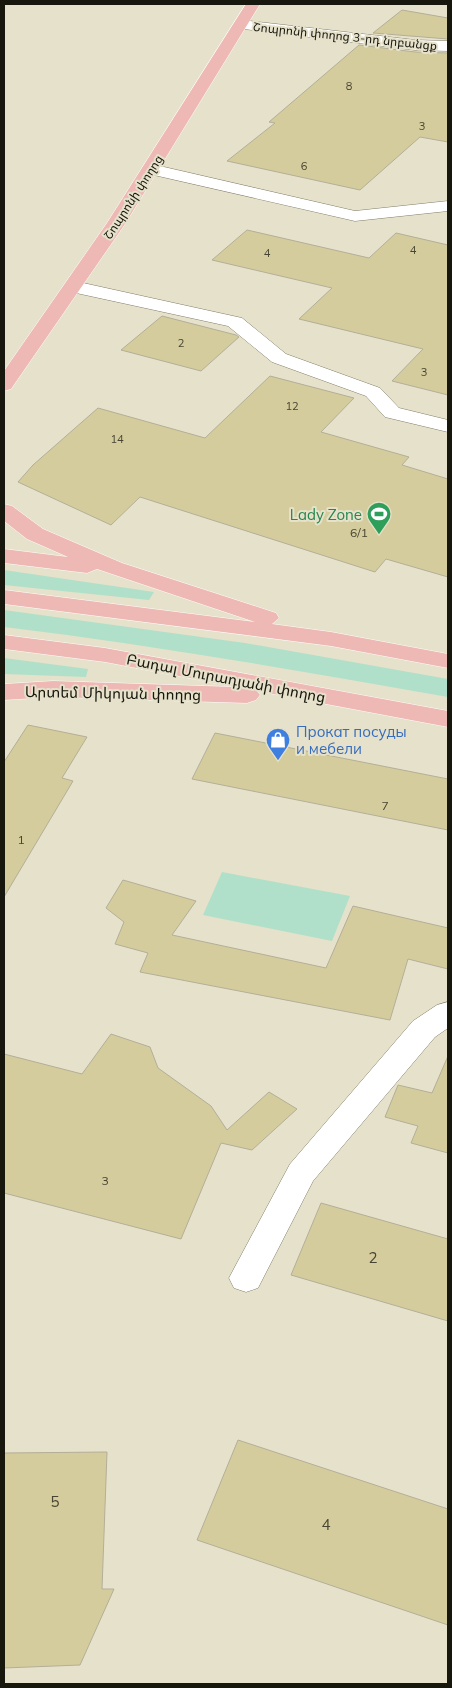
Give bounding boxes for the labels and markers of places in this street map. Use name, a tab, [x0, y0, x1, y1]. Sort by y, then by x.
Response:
sports icon: Lady Zone	[366, 501, 392, 535]
place label: Lady Zone	[290, 505, 362, 524]
place label: Прокат посуды и мебели	[296, 722, 407, 758]
shop icon: Прокат посуды и мебели	[265, 727, 291, 761]

